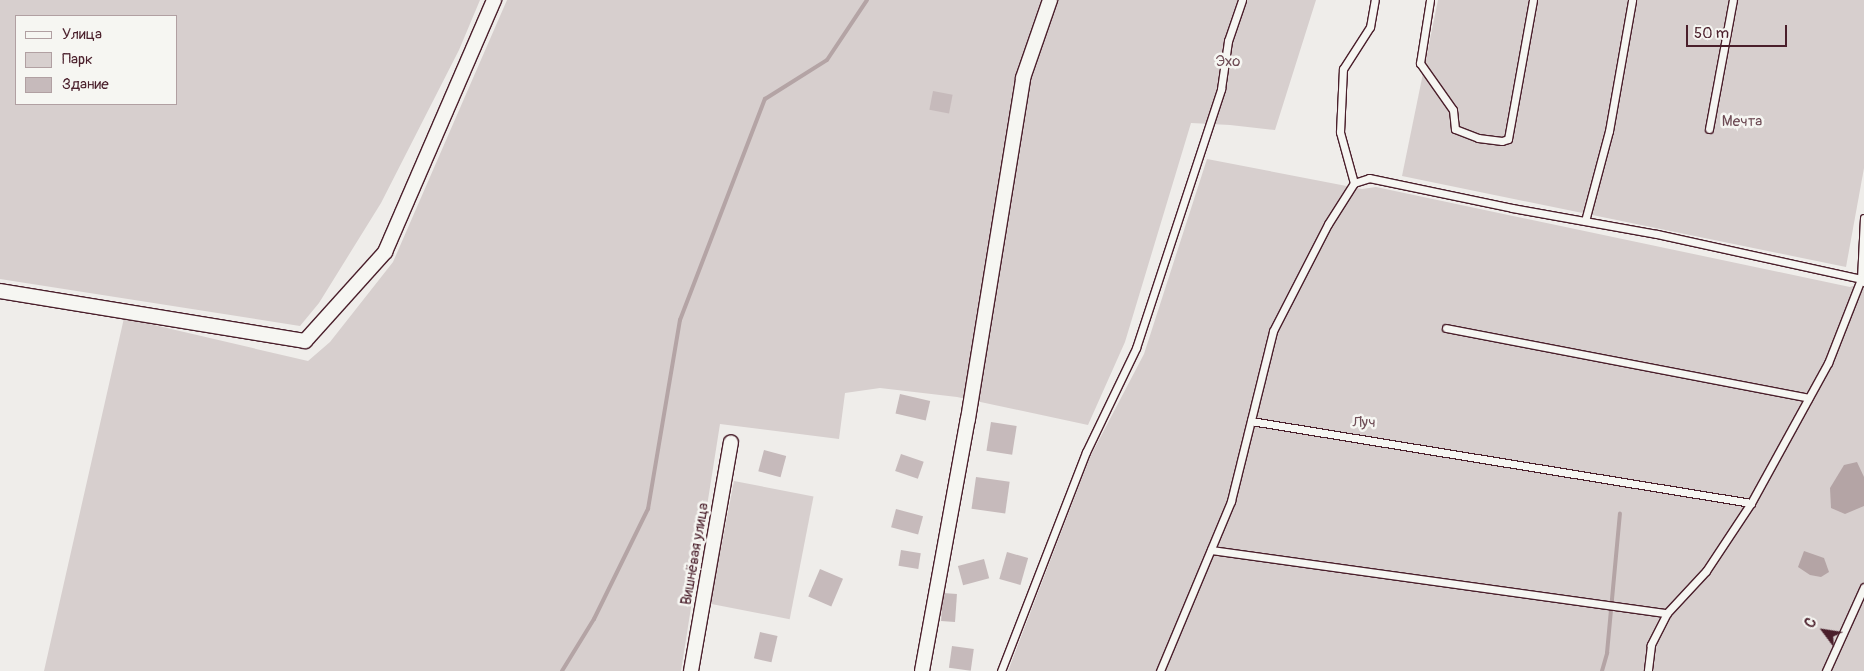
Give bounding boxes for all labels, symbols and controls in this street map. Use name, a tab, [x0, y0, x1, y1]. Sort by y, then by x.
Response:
legend	[15, 15, 178, 105]
scale bar	[1689, 15, 1790, 47]
text: 50 m	[1694, 24, 1729, 43]
text: Улица	[62, 25, 102, 44]
text: Парк	[62, 50, 93, 69]
park label: Эхо	[1216, 53, 1240, 71]
text: Здание	[62, 75, 109, 94]
park label: Мечта	[1722, 113, 1762, 131]
park label: Луч	[1353, 414, 1375, 432]
street label: Вишнёвая улица	[677, 502, 713, 606]
north arrow	[1799, 606, 1849, 656]
text: С	[1801, 615, 1820, 631]

